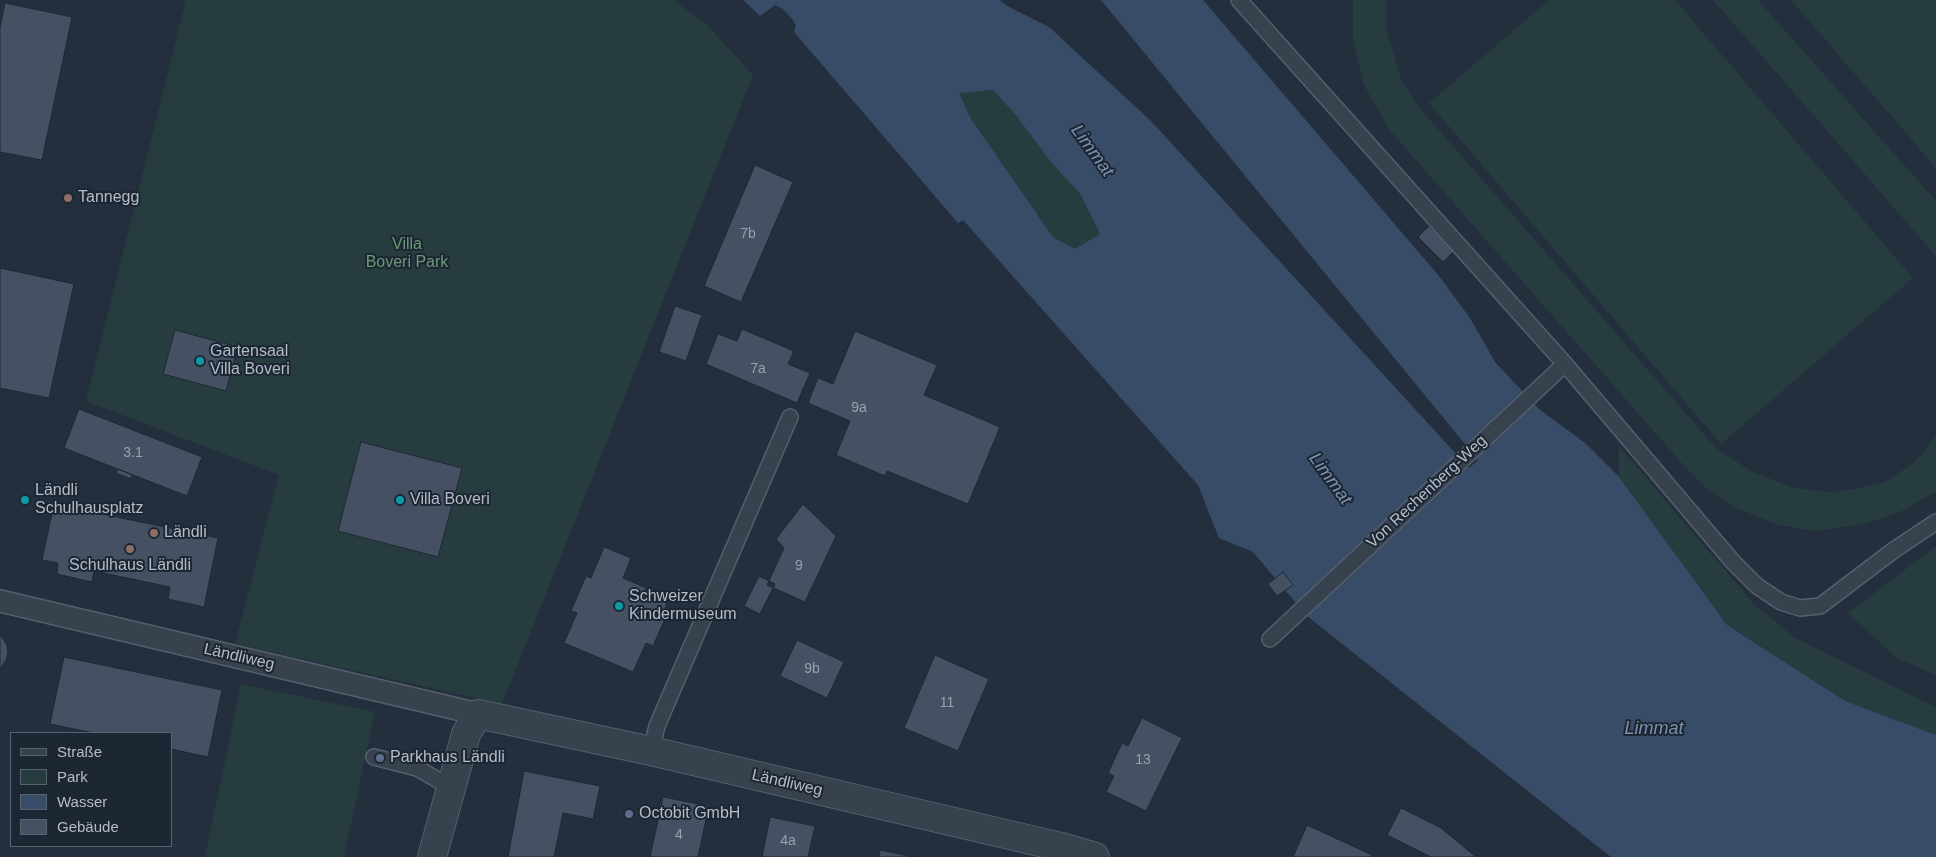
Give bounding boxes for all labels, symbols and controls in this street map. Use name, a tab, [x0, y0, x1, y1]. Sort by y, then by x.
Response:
water label: Limmat	[1066, 121, 1118, 181]
place label: Tannegg	[78, 188, 139, 208]
marker: Tannegg	[62, 192, 74, 204]
house number: 7b	[740, 226, 756, 242]
park label: Villa Boveri Park	[366, 235, 448, 273]
place label: Gartensaal Villa Boveri	[210, 342, 290, 380]
marker: Gartensaal Villa Boveri	[194, 355, 206, 367]
house number: 7a	[750, 361, 766, 377]
house number: 9a	[851, 400, 867, 416]
street label: Von Rechenberg-Weg	[1363, 431, 1491, 553]
house number: 3.1	[123, 445, 143, 461]
water label: Limmat	[1304, 449, 1356, 509]
place label: Ländli Schulhausplatz	[35, 481, 144, 519]
place label: Villa Boveri	[410, 490, 490, 510]
marker: Ländli Schulhausplatz	[19, 494, 31, 506]
marker: Villa Boveri	[394, 494, 406, 506]
place label: Ländli	[164, 523, 207, 543]
marker: Ländli	[148, 527, 160, 539]
marker: Schulhaus Ländli	[124, 543, 136, 555]
place label: Schulhaus Ländli	[69, 556, 191, 576]
house number: 9	[795, 558, 803, 574]
place label: Schweizer Kindermuseum	[629, 587, 737, 625]
marker: Schweizer Kindermuseum	[613, 600, 625, 612]
street label: Ländliweg	[202, 640, 276, 674]
house number: 9b	[804, 661, 820, 677]
house number: 11	[940, 695, 954, 711]
water label: Limmat	[1624, 718, 1684, 740]
legend	[10, 732, 172, 847]
text: Straße	[57, 743, 102, 760]
place label: Parkhaus Ländli	[390, 748, 505, 768]
marker: Parkhaus Ländli	[374, 752, 386, 764]
house number: 13	[1135, 752, 1151, 768]
street label: Ländliweg	[750, 766, 824, 800]
text: Park	[57, 768, 88, 785]
text: Wasser	[57, 793, 107, 810]
place label: Octobit GmbH	[639, 804, 740, 824]
marker: Octobit GmbH	[623, 808, 635, 820]
text: Gebäude	[57, 818, 119, 835]
house number: 4	[675, 827, 683, 843]
house number: 4a	[780, 833, 796, 849]

